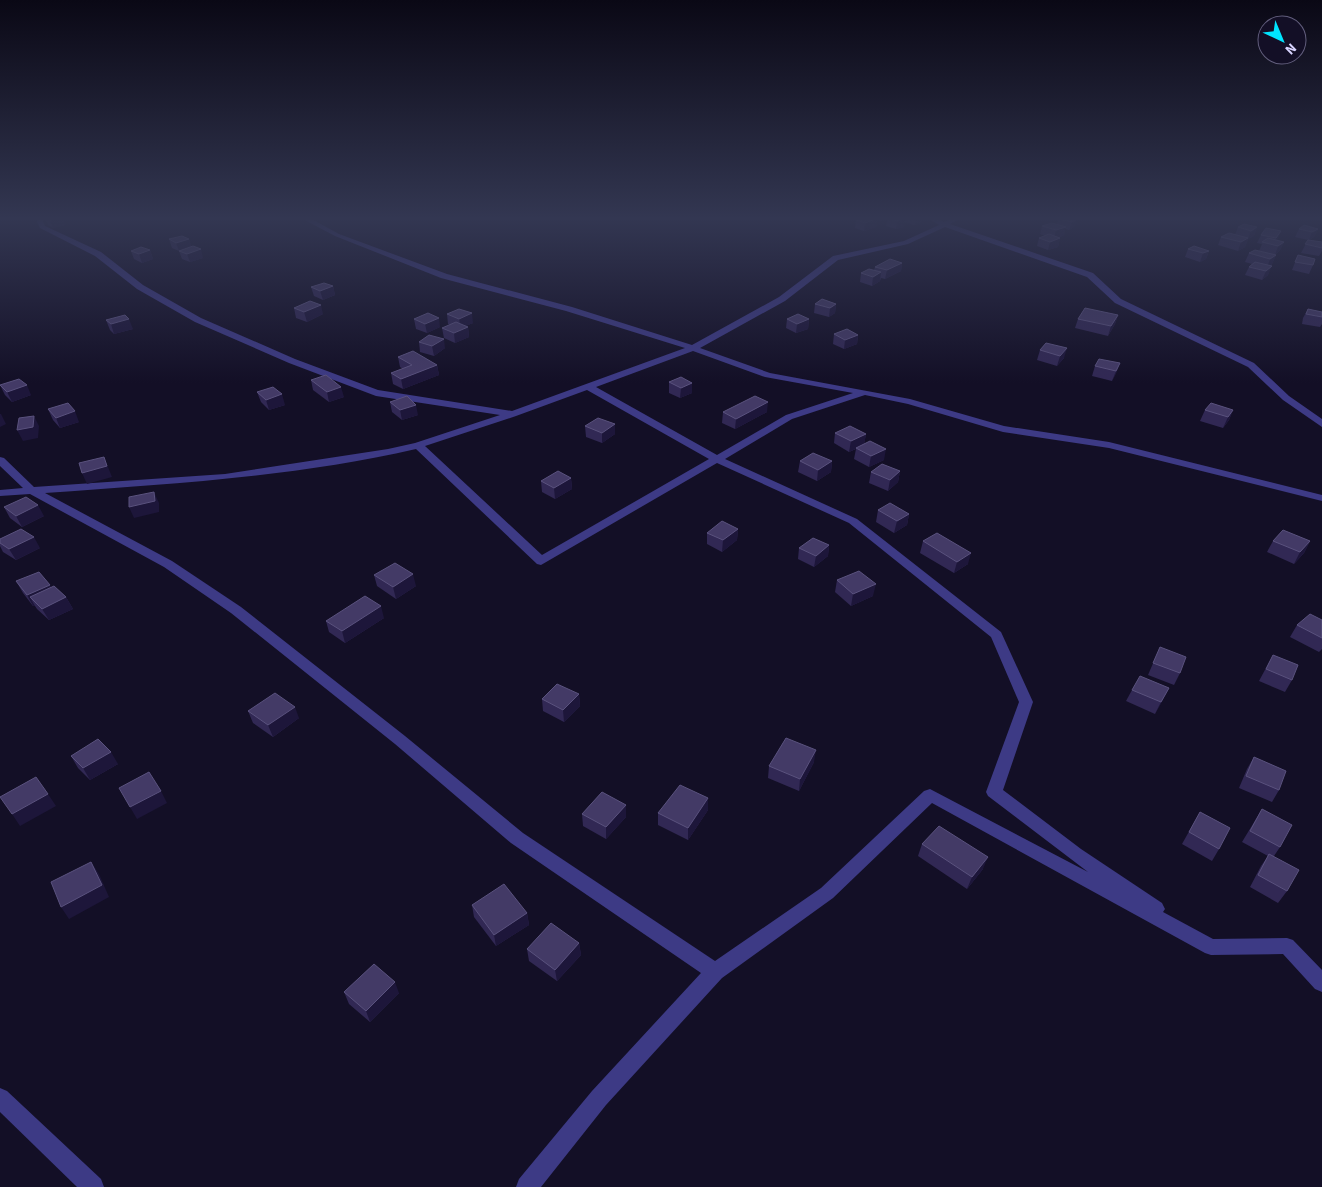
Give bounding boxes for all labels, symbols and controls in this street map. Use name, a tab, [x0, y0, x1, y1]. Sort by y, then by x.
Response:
north arrow	[1257, 15, 1307, 65]
text: N	[1280, 38, 1301, 59]

